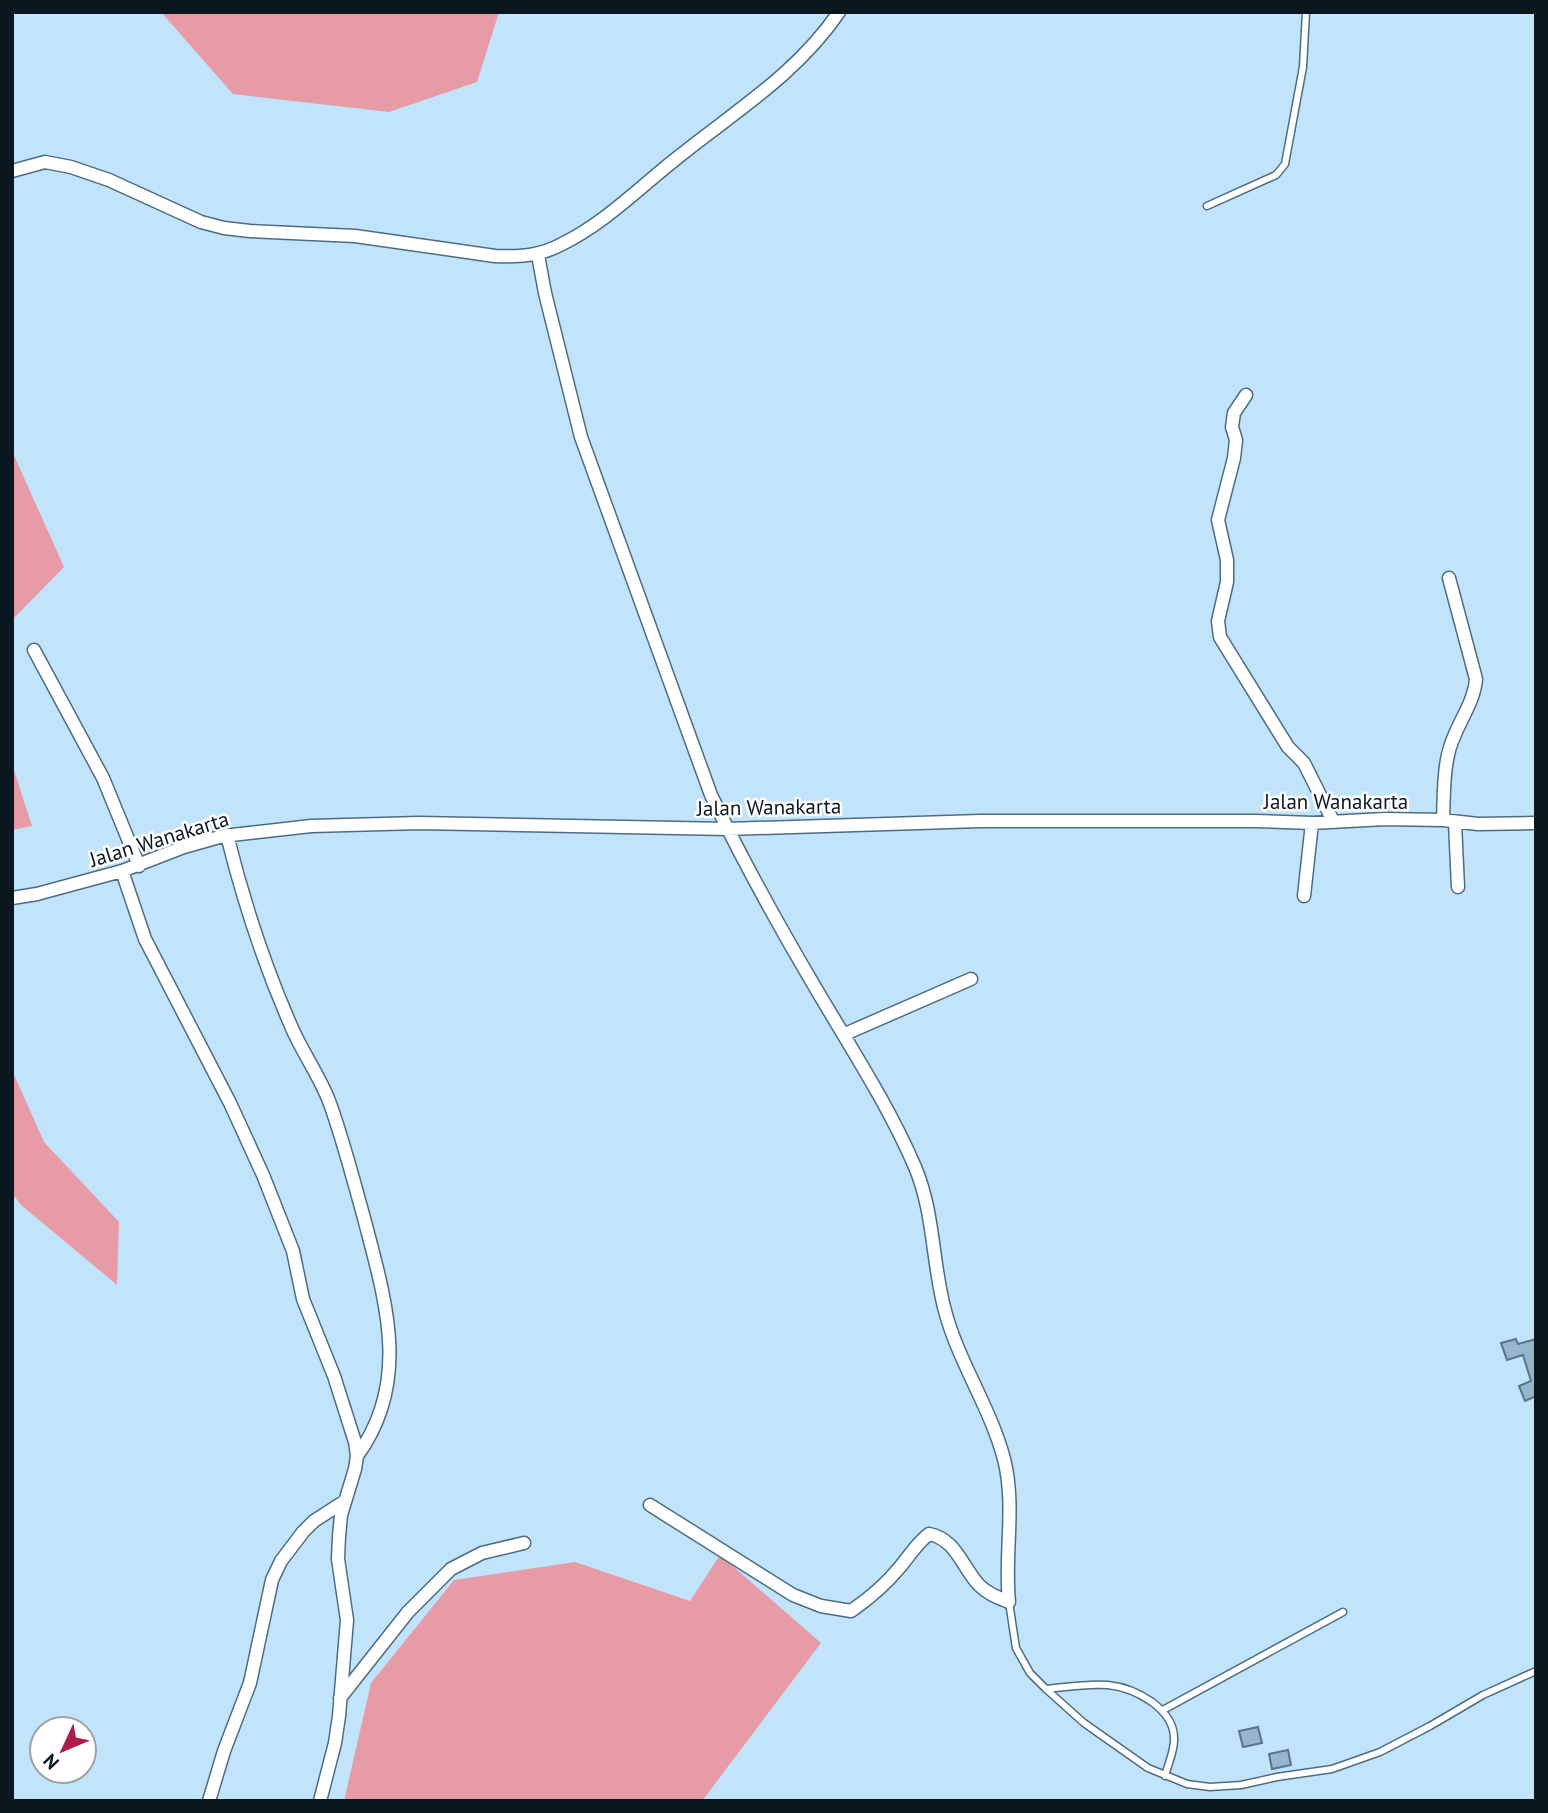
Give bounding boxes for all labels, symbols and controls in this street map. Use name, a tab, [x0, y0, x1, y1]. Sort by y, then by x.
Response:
street label: Jalan Wanakarta	[1263, 788, 1408, 815]
street label: Jalan Wanakarta	[696, 792, 841, 822]
street label: Jalan Wanakarta	[85, 805, 232, 873]
north arrow	[28, 1715, 98, 1785]
text: N	[38, 1749, 64, 1775]

